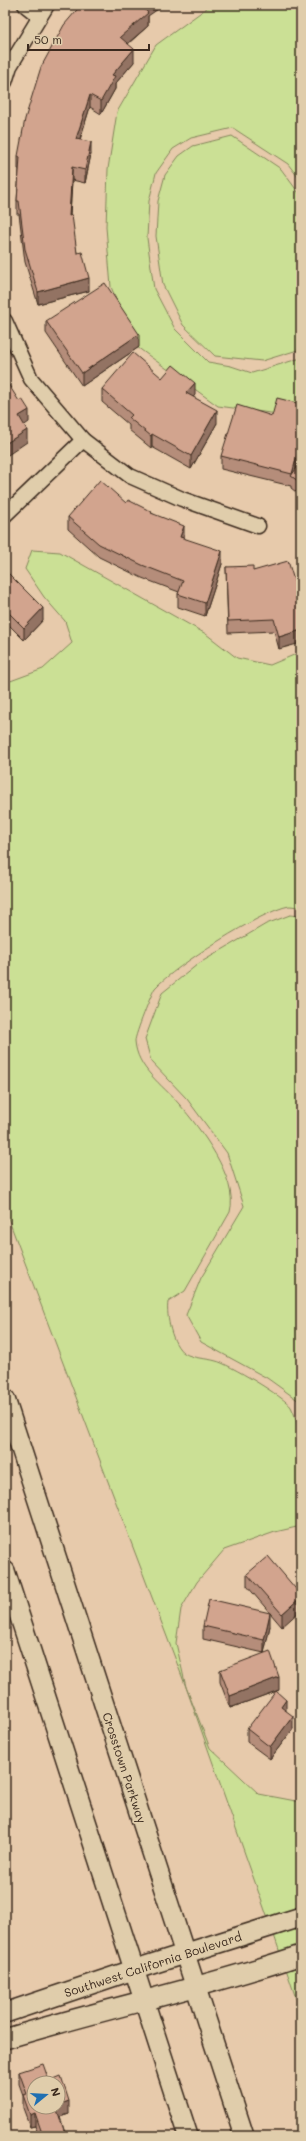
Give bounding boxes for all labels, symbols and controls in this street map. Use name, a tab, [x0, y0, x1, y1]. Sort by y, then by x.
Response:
scale bar	[28, 26, 149, 52]
text: 50 m	[34, 31, 62, 47]
street label: Crosstown Parkway	[99, 1710, 150, 1825]
street label: Southwest California Boulevard	[62, 1928, 244, 2000]
north arrow	[26, 2075, 66, 2115]
text: N	[48, 2085, 64, 2098]

